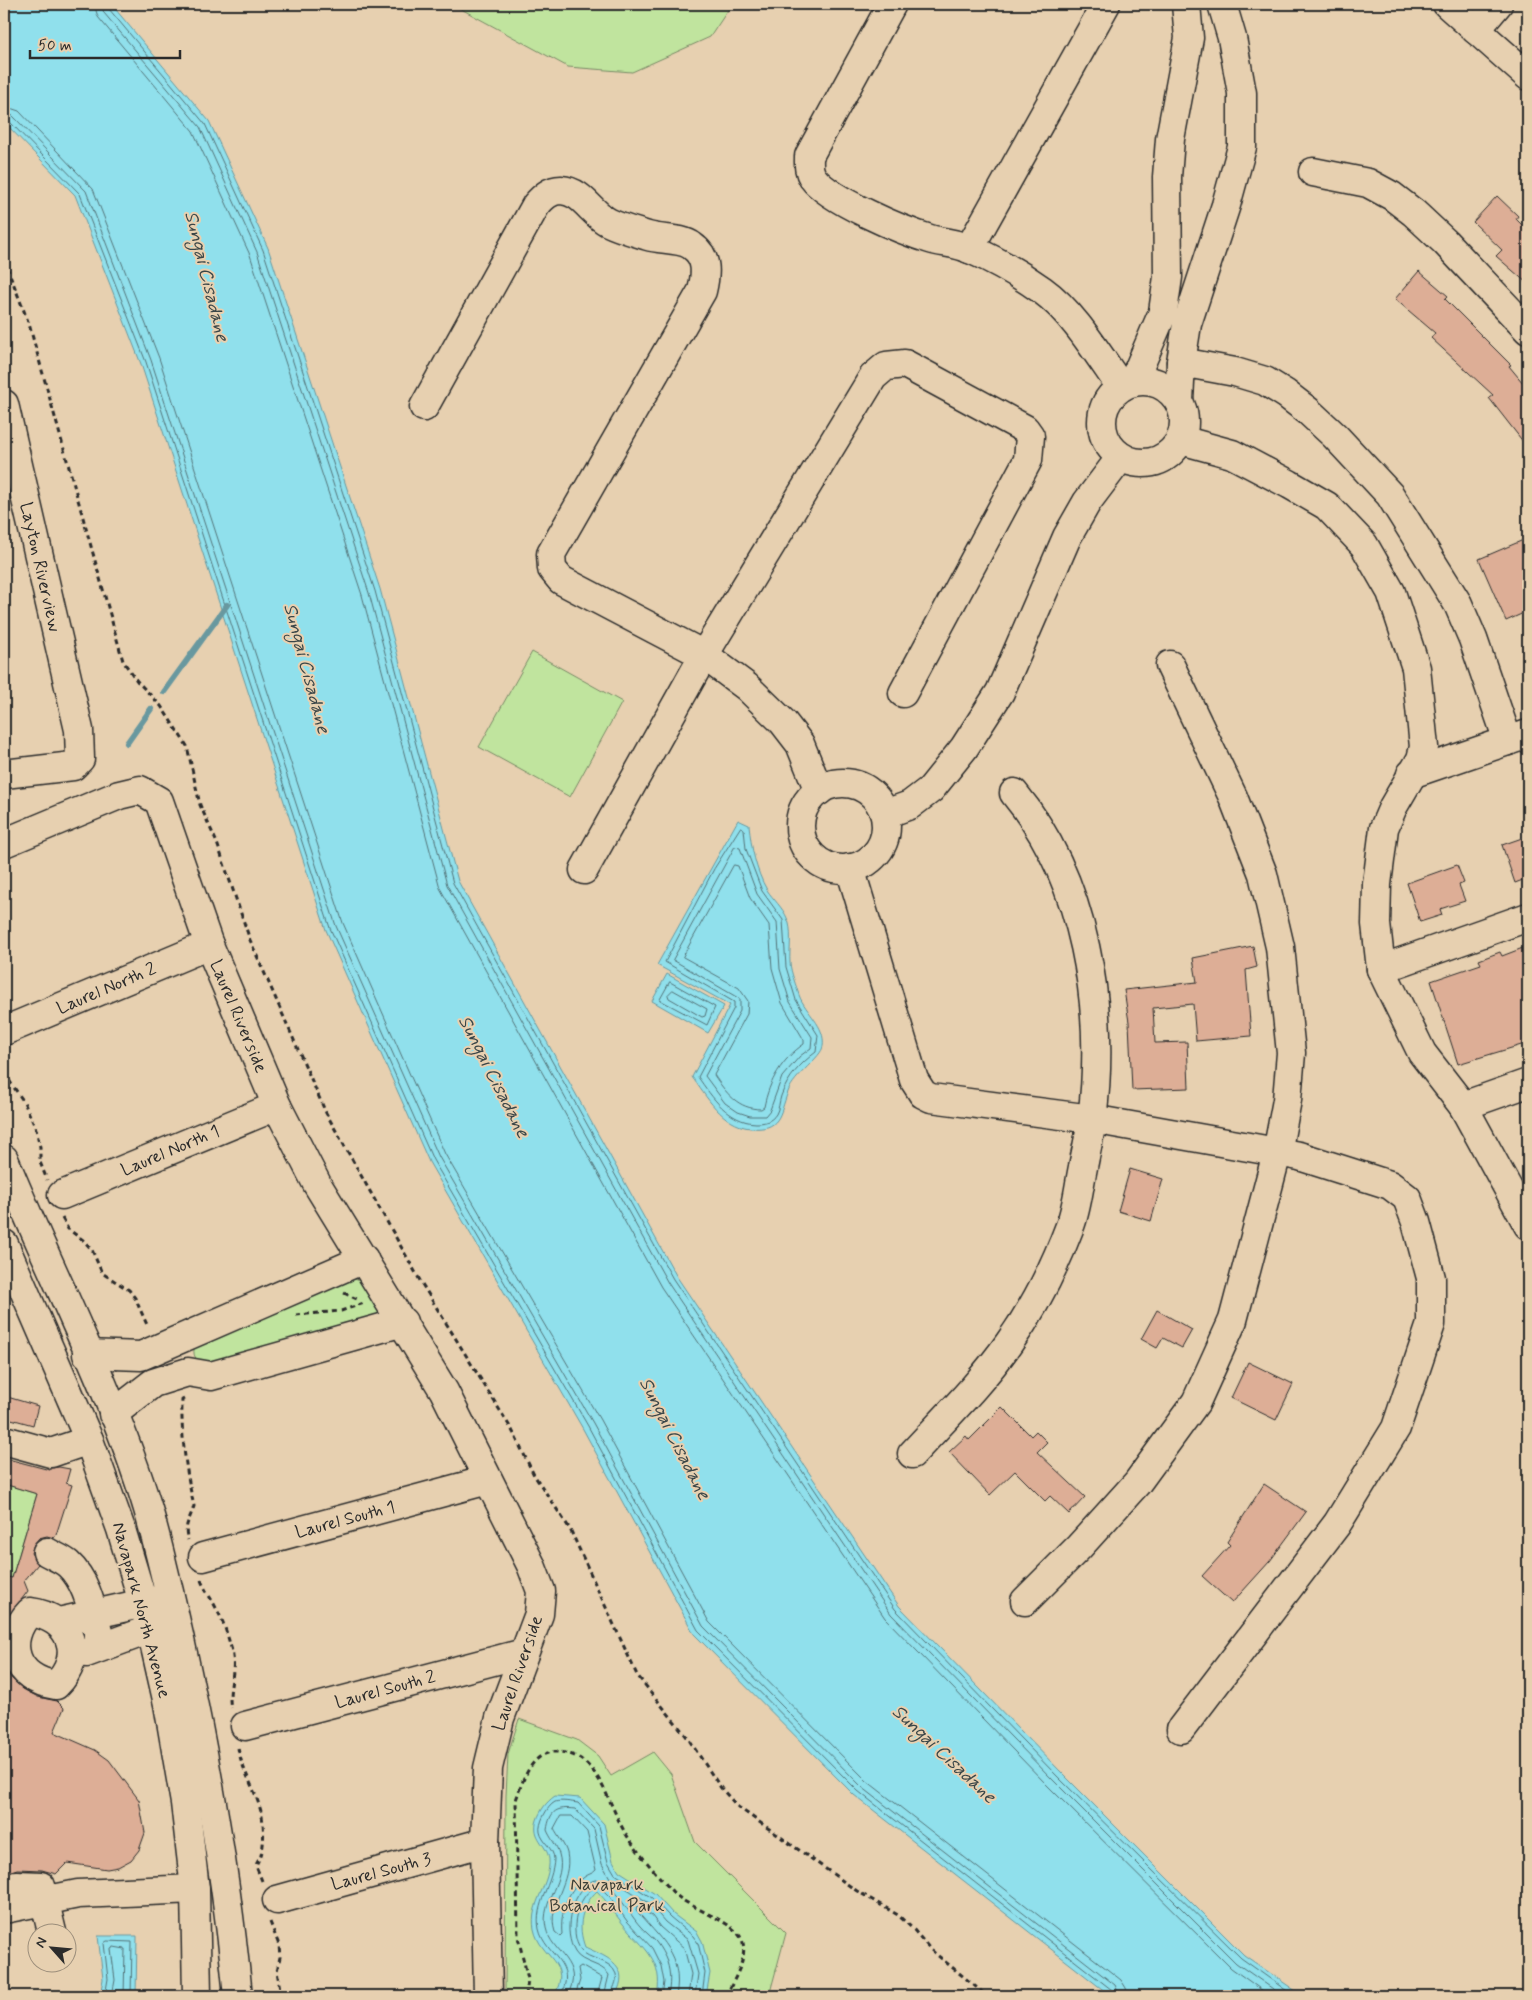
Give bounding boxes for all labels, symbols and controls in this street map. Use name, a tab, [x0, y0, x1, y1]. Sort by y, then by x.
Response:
scale bar	[30, 28, 180, 60]
text: 50 m	[38, 36, 72, 56]
water label: Sungai Cisadane	[176, 208, 235, 345]
street label: Layton Riverview	[13, 500, 67, 635]
water label: Sungai Cisadane	[275, 600, 336, 737]
street label: Laurel Riverside	[203, 956, 273, 1077]
street label: Laurel North 2	[53, 957, 160, 1021]
water label: Sungai Cisadane	[450, 1011, 535, 1143]
street label: Laurel North 1	[117, 1119, 223, 1182]
water label: Sungai Cisadane	[631, 1373, 716, 1505]
street label: Laurel South 1	[293, 1495, 398, 1545]
street label: Navapark North Avenue	[106, 1520, 176, 1701]
street label: Laurel Riverside	[487, 1612, 549, 1734]
street label: Laurel South 2	[332, 1665, 438, 1715]
water label: Sungai Cisadane	[885, 1699, 1002, 1811]
street label: Laurel South 3	[329, 1847, 434, 1897]
park label: Navapark Botanical Park	[549, 1873, 665, 1918]
north arrow	[28, 1922, 78, 1972]
text: N	[31, 1934, 51, 1951]

